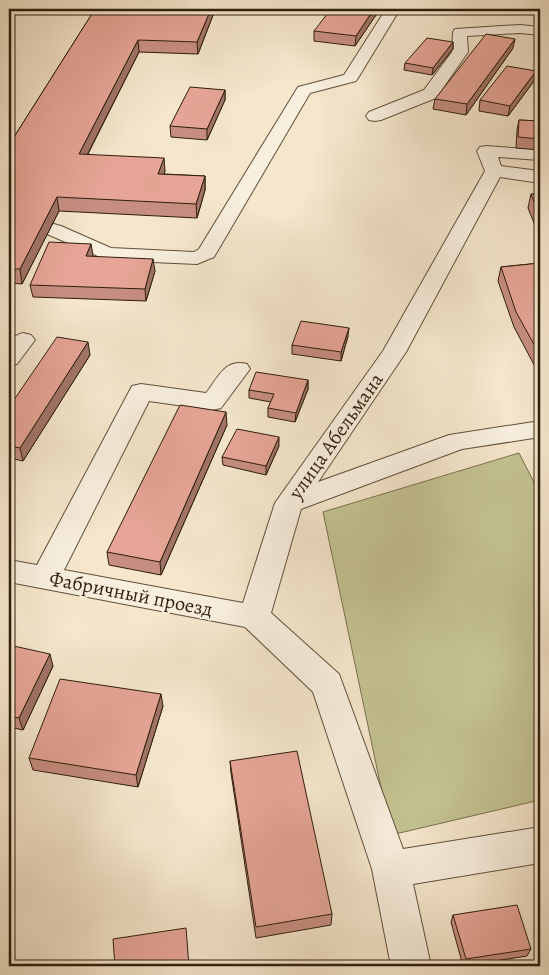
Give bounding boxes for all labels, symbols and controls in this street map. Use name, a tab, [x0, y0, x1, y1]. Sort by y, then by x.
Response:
street label: улица Абельмана	[282, 367, 390, 505]
street label: Фабричный проезд	[47, 565, 215, 623]

